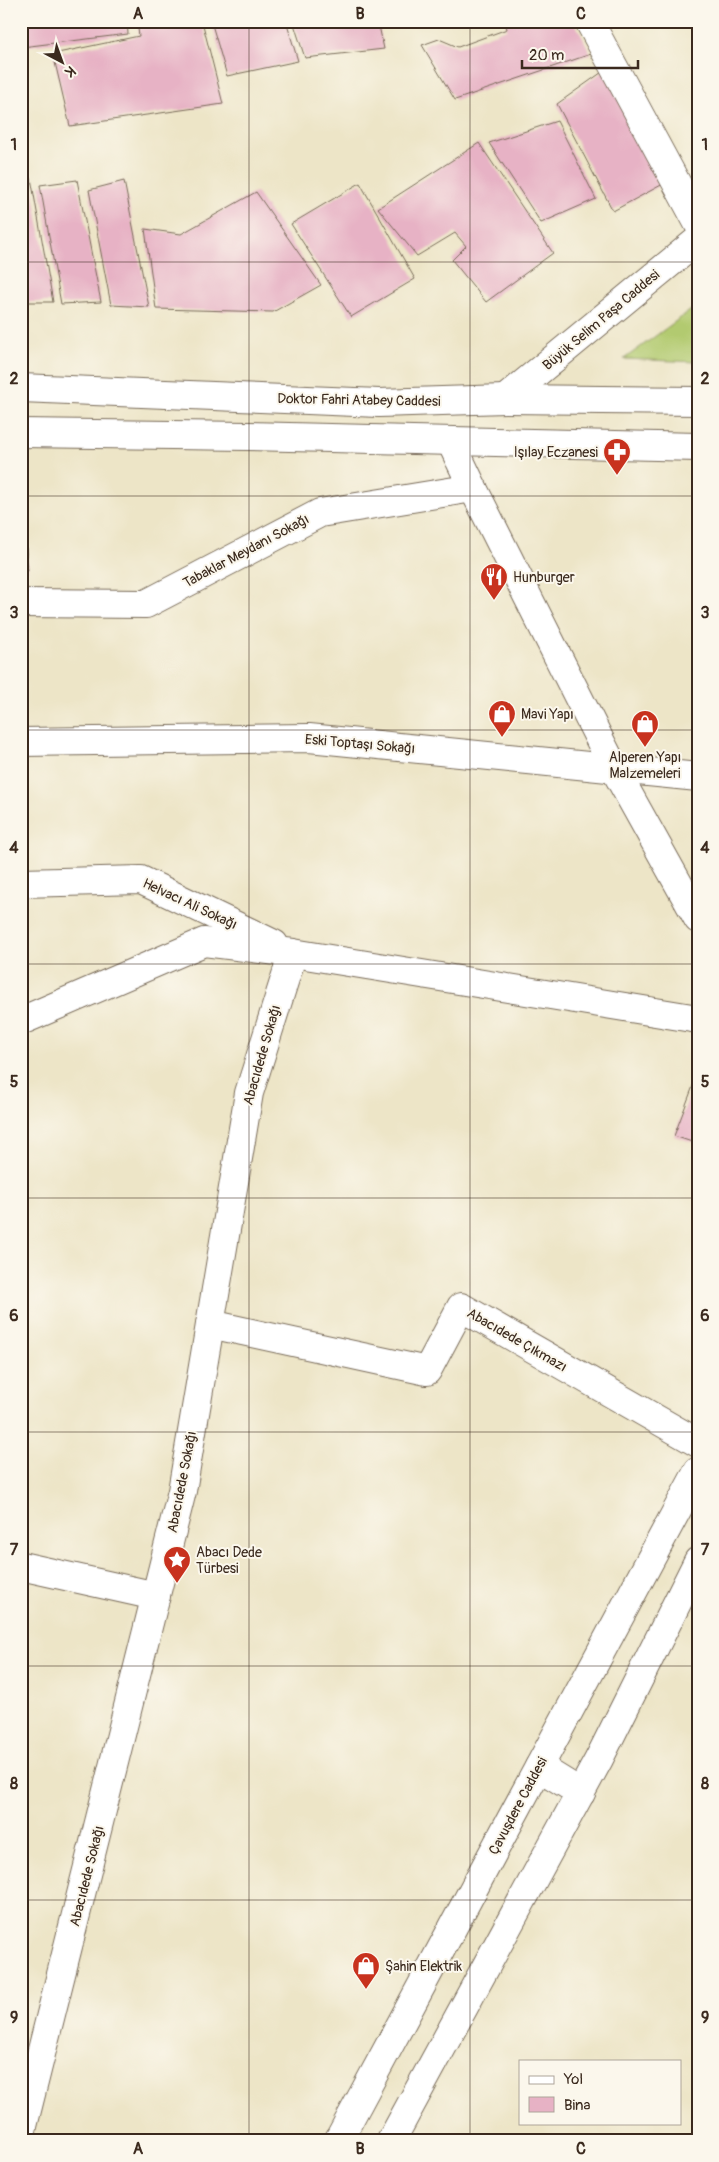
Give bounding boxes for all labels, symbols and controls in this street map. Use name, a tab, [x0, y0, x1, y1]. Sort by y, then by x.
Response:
text: A	[133, 4, 144, 24]
text: B	[355, 4, 365, 24]
text: C	[576, 4, 586, 24]
north arrow	[38, 38, 88, 88]
scale bar	[522, 38, 638, 70]
text: 20 m	[529, 46, 564, 65]
text: K	[61, 62, 79, 81]
text: 1	[11, 135, 17, 155]
text: 1	[702, 135, 708, 155]
street label: Büyük Selim Paşa Caddesi	[539, 266, 663, 374]
text: 2	[10, 369, 19, 389]
text: 2	[701, 369, 710, 389]
street label: Doktor Fahri Atabey Caddesi	[277, 390, 441, 410]
pharmacy icon: Işılay Eczanesi	[602, 437, 632, 476]
place label: Işılay Eczanesi	[514, 444, 599, 461]
street label: Tabaklar Meydanı Sokağı	[180, 511, 312, 591]
restaurant icon: Hunburger	[479, 562, 509, 601]
place label: Hunburger	[513, 569, 575, 586]
text: 3	[10, 603, 19, 623]
text: 3	[701, 603, 710, 623]
shop icon: Mavi Yapı	[487, 699, 517, 738]
place label: Mavi Yapı	[521, 706, 574, 723]
shop icon: Alperen Yapı Malzemeleri	[630, 709, 660, 748]
street label: Eski Toptaşı Sokağı	[304, 731, 416, 757]
place label: Alperen Yapı Malzemeleri	[609, 749, 681, 782]
text: 4	[9, 838, 19, 858]
text: 4	[700, 838, 710, 858]
street label: Helvacı Ali Sokağı	[140, 875, 240, 933]
street label: Abacıdede Sokağı	[240, 1003, 284, 1107]
text: 5	[10, 1072, 19, 1092]
text: 5	[701, 1072, 710, 1092]
street label: Abacıdede Çıkmazı	[464, 1304, 570, 1376]
text: 6	[9, 1306, 19, 1326]
text: 6	[700, 1306, 710, 1326]
street label: Abacıdede Sokağı	[164, 1430, 200, 1534]
text: 7	[10, 1540, 19, 1560]
text: 7	[701, 1540, 710, 1560]
place label: Abacı Dede Türbesi	[196, 1544, 262, 1577]
place icon: Abacı Dede Türbesi	[162, 1545, 192, 1584]
street label: Çavuşdere Caddesi	[485, 1754, 551, 1858]
text: 8	[10, 1774, 18, 1794]
text: 8	[701, 1774, 709, 1794]
street label: Abacıdede Sokağı	[66, 1824, 108, 1928]
shop icon: Şahin Elektrik	[351, 1951, 381, 1990]
place label: Şahin Elektrik	[385, 1958, 462, 1975]
text: 9	[10, 2008, 18, 2028]
text: 9	[701, 2008, 709, 2028]
legend	[519, 2060, 682, 2124]
text: Yol	[563, 2070, 583, 2089]
text: Bina	[564, 2096, 591, 2115]
text: A	[133, 2139, 144, 2159]
text: B	[355, 2139, 365, 2159]
text: C	[576, 2139, 586, 2159]

